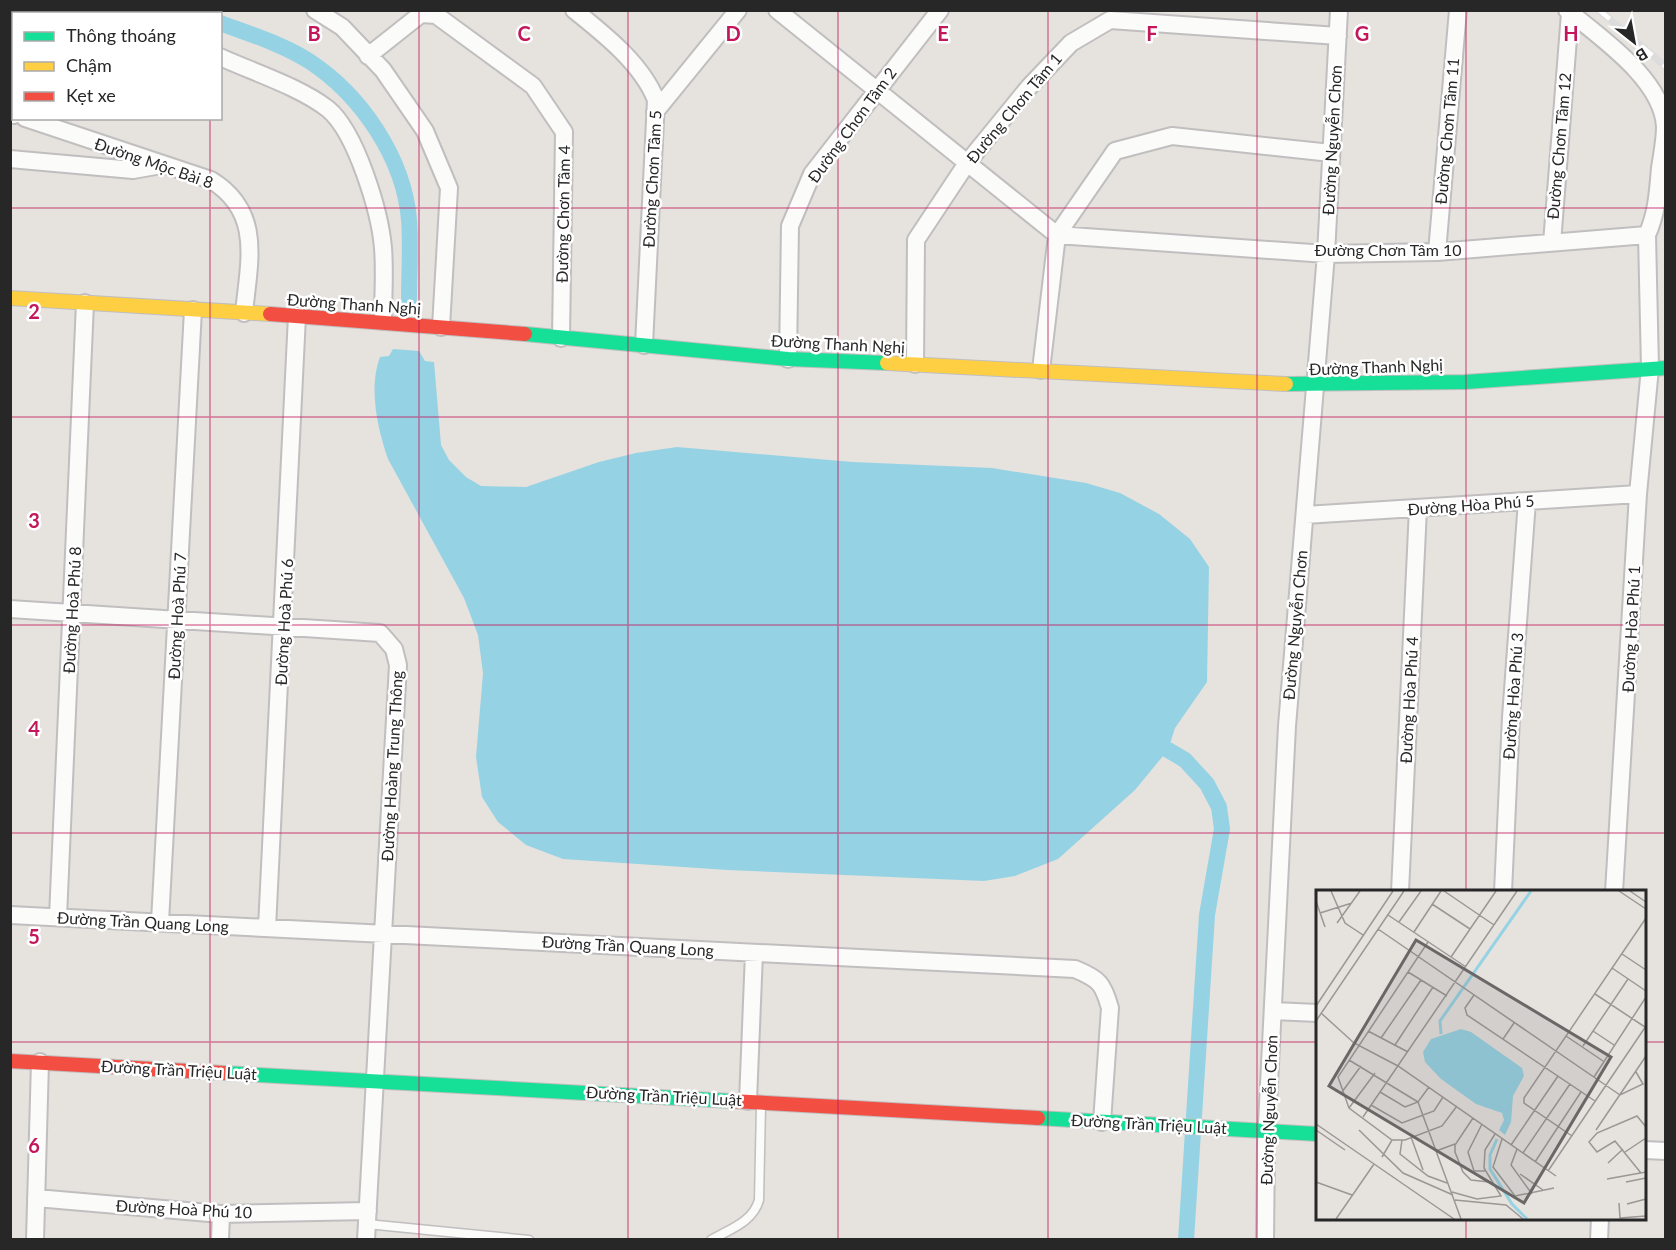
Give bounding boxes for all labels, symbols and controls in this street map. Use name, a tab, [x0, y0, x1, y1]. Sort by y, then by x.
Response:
legend	[12, 12, 222, 120]
north arrow	[1604, 12, 1664, 72]
text: B	[307, 21, 321, 45]
text: C	[517, 21, 531, 45]
text: D	[725, 21, 741, 45]
text: E	[937, 21, 949, 45]
text: F	[1146, 21, 1158, 45]
text: G	[1355, 21, 1369, 45]
text: H	[1563, 21, 1579, 45]
text: Thông thoáng	[66, 24, 176, 46]
text: B	[1633, 44, 1651, 66]
street label: Đường Chơn Tâm 1	[962, 49, 1065, 167]
text: Chậm	[66, 54, 112, 76]
street label: Đường Chơn Tâm 11	[1431, 57, 1462, 205]
street label: Đường Chơn Tâm 2	[803, 63, 900, 186]
street label: Đường Nguyễn Chơn	[1318, 64, 1345, 216]
street label: Đường Chơn Tâm 12	[1543, 72, 1574, 220]
text: Kẹt xe	[66, 84, 116, 106]
street label: Đường Chơn Tâm 5	[638, 110, 665, 248]
street label: Đường Mộc Bài 8	[92, 133, 216, 192]
street label: Đường Chơn Tâm 4	[552, 145, 573, 283]
street label: Đường Chơn Tâm 10	[1314, 240, 1462, 259]
street label: Đường Thanh Nghị	[286, 289, 422, 318]
text: 2	[28, 299, 40, 323]
street label: Đường Thanh Nghị	[771, 331, 905, 356]
street label: Đường Thanh Nghị	[1309, 355, 1443, 378]
street label: Đường Hòa Phú 5	[1407, 491, 1535, 518]
text: 3	[28, 508, 40, 532]
street label: Đường Hoà Phú 8	[59, 546, 84, 674]
street label: Đường Nguyễn Chơn	[1278, 549, 1311, 701]
street label: Đường Hoà Phú 7	[164, 552, 189, 680]
street label: Đường Hoà Phú 6	[271, 558, 296, 686]
street label: Đường Hòa Phú 1	[1618, 565, 1643, 693]
street label: Đường Hòa Phú 3	[1499, 632, 1526, 760]
street label: Đường Hòa Phú 4	[1396, 636, 1421, 764]
street label: Đường Hoàng Trung Thông	[377, 670, 406, 862]
text: 4	[28, 716, 40, 740]
inset map	[1316, 890, 1646, 1220]
street label: Đường Trần Quang Long	[57, 908, 229, 935]
text: 5	[28, 924, 40, 948]
street label: Đường Trần Quang Long	[542, 932, 714, 959]
street label: Đường Nguyễn Chơn	[1256, 1035, 1281, 1185]
street label: Đường Trần Triệu Luật	[101, 1056, 258, 1083]
street label: Đường Trần Triệu Luật	[586, 1082, 743, 1109]
street label: Đường Trần Triệu Luật	[1071, 1110, 1228, 1137]
text: 6	[28, 1133, 40, 1157]
street label: Đường Hoà Phú 10	[115, 1195, 253, 1222]

